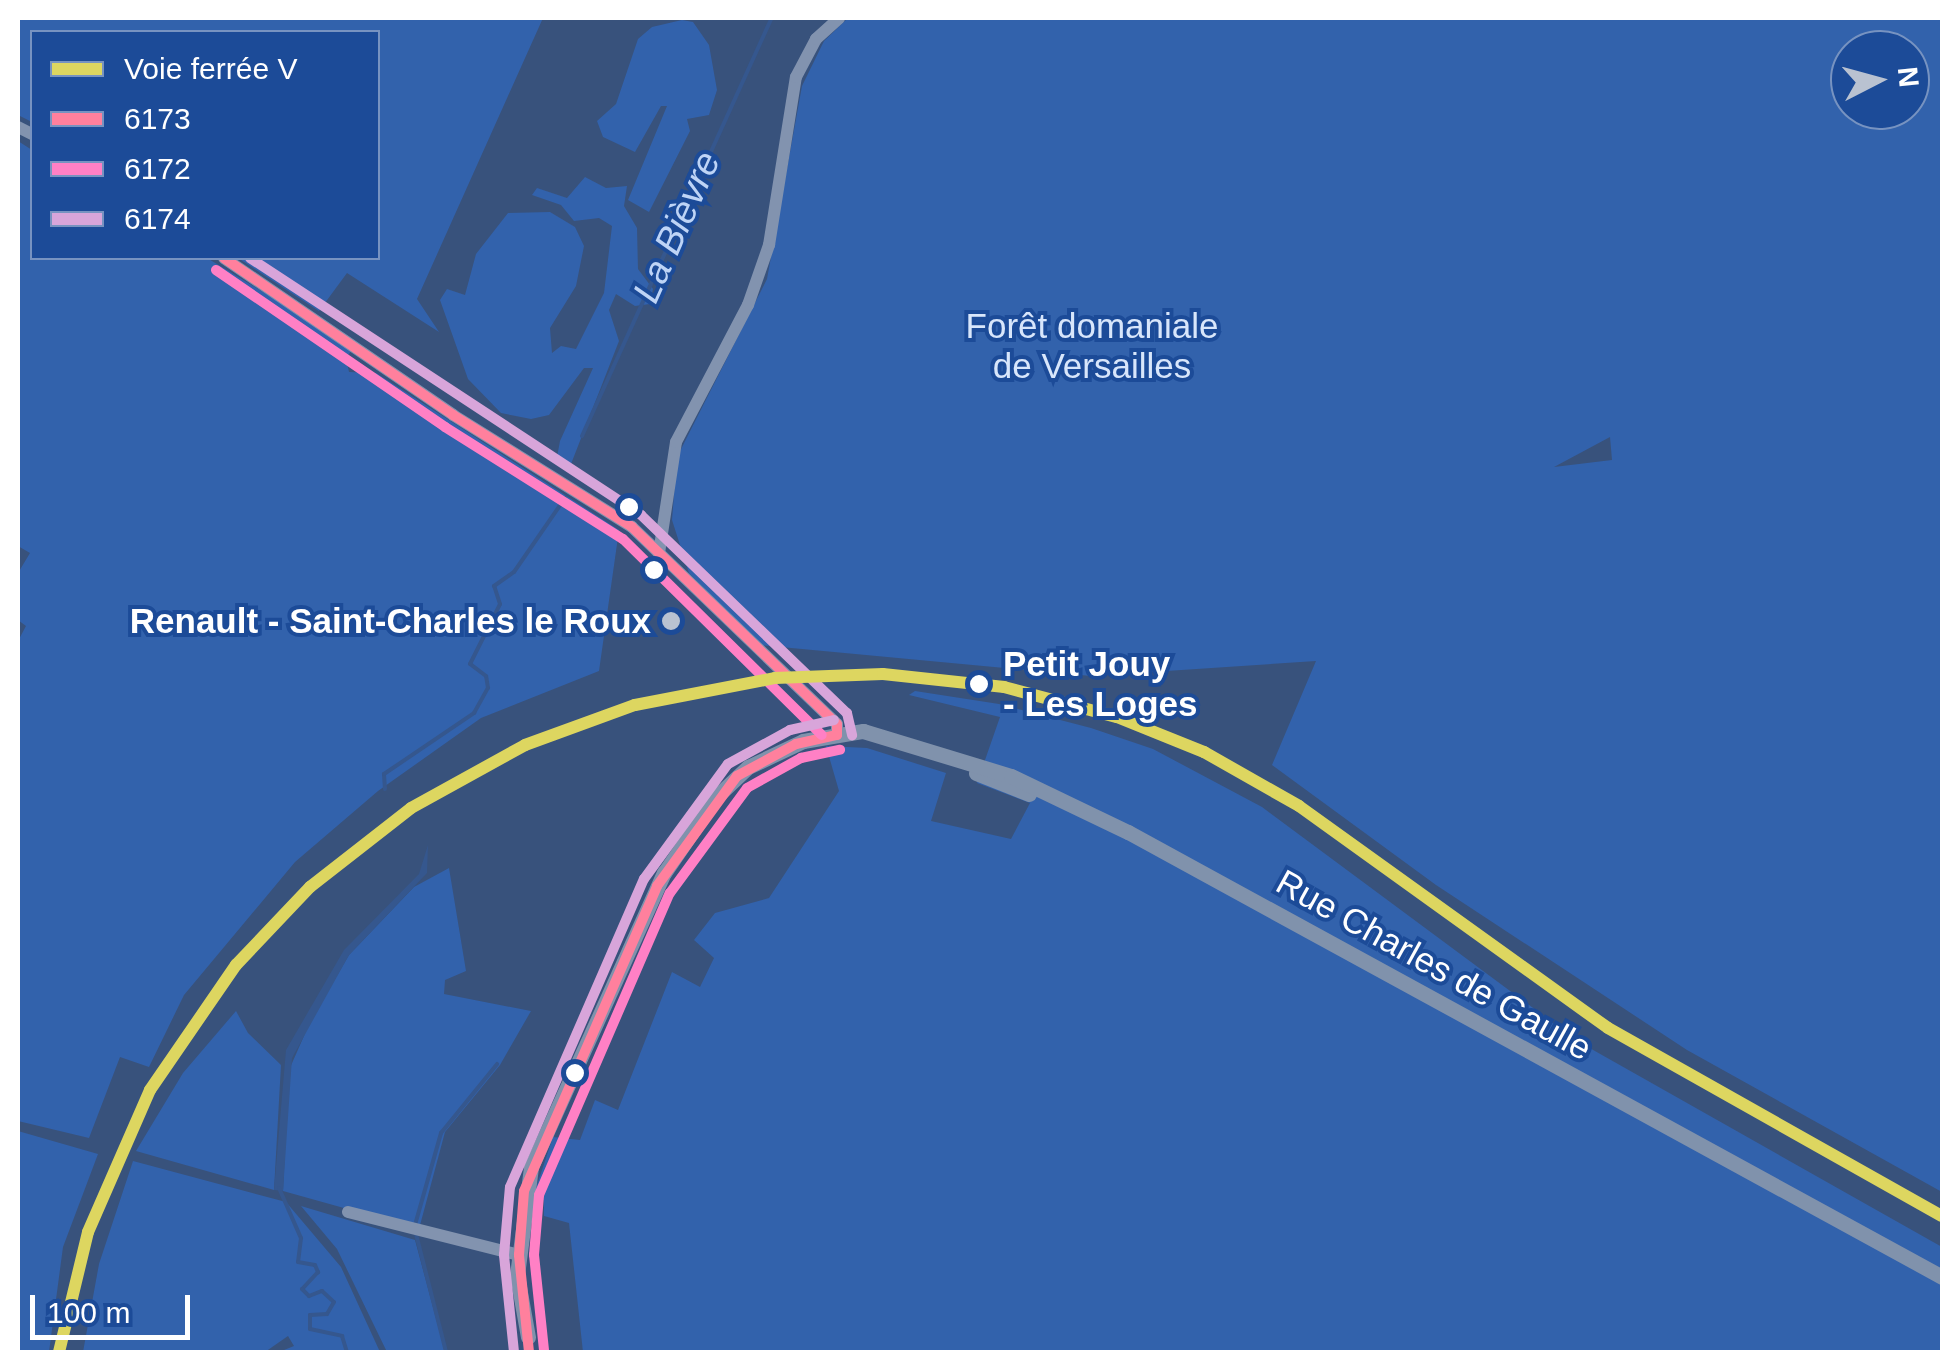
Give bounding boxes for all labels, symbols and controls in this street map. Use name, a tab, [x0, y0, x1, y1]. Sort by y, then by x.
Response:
legend	[30, 30, 380, 260]
north arrow	[1830, 30, 1930, 130]
text: Voie ferrée V	[124, 52, 297, 85]
text: N	[1892, 65, 1925, 89]
text: 6173	[124, 102, 191, 135]
water label: La Bièvre	[624, 144, 730, 310]
text: 6172	[124, 152, 191, 185]
text: 6174	[124, 202, 191, 235]
park label: Forêt domaniale de Versailles	[966, 305, 1218, 387]
unlabelled marker	[619, 497, 639, 517]
unlabelled marker	[644, 560, 664, 580]
place label: Renault - Saint-Charles le Roux	[130, 600, 651, 642]
marker: Renault - Saint-Charles le Roux	[660, 610, 682, 632]
place label: Petit Jouy - Les Loges	[1003, 643, 1197, 725]
marker: Petit Jouy - Les Loges	[964, 669, 994, 699]
street label: Rue Charles de Gaulle	[1269, 861, 1599, 1069]
unlabelled marker	[565, 1063, 585, 1083]
scale bar	[35, 1275, 195, 1337]
text: 100 m	[47, 1296, 130, 1329]

